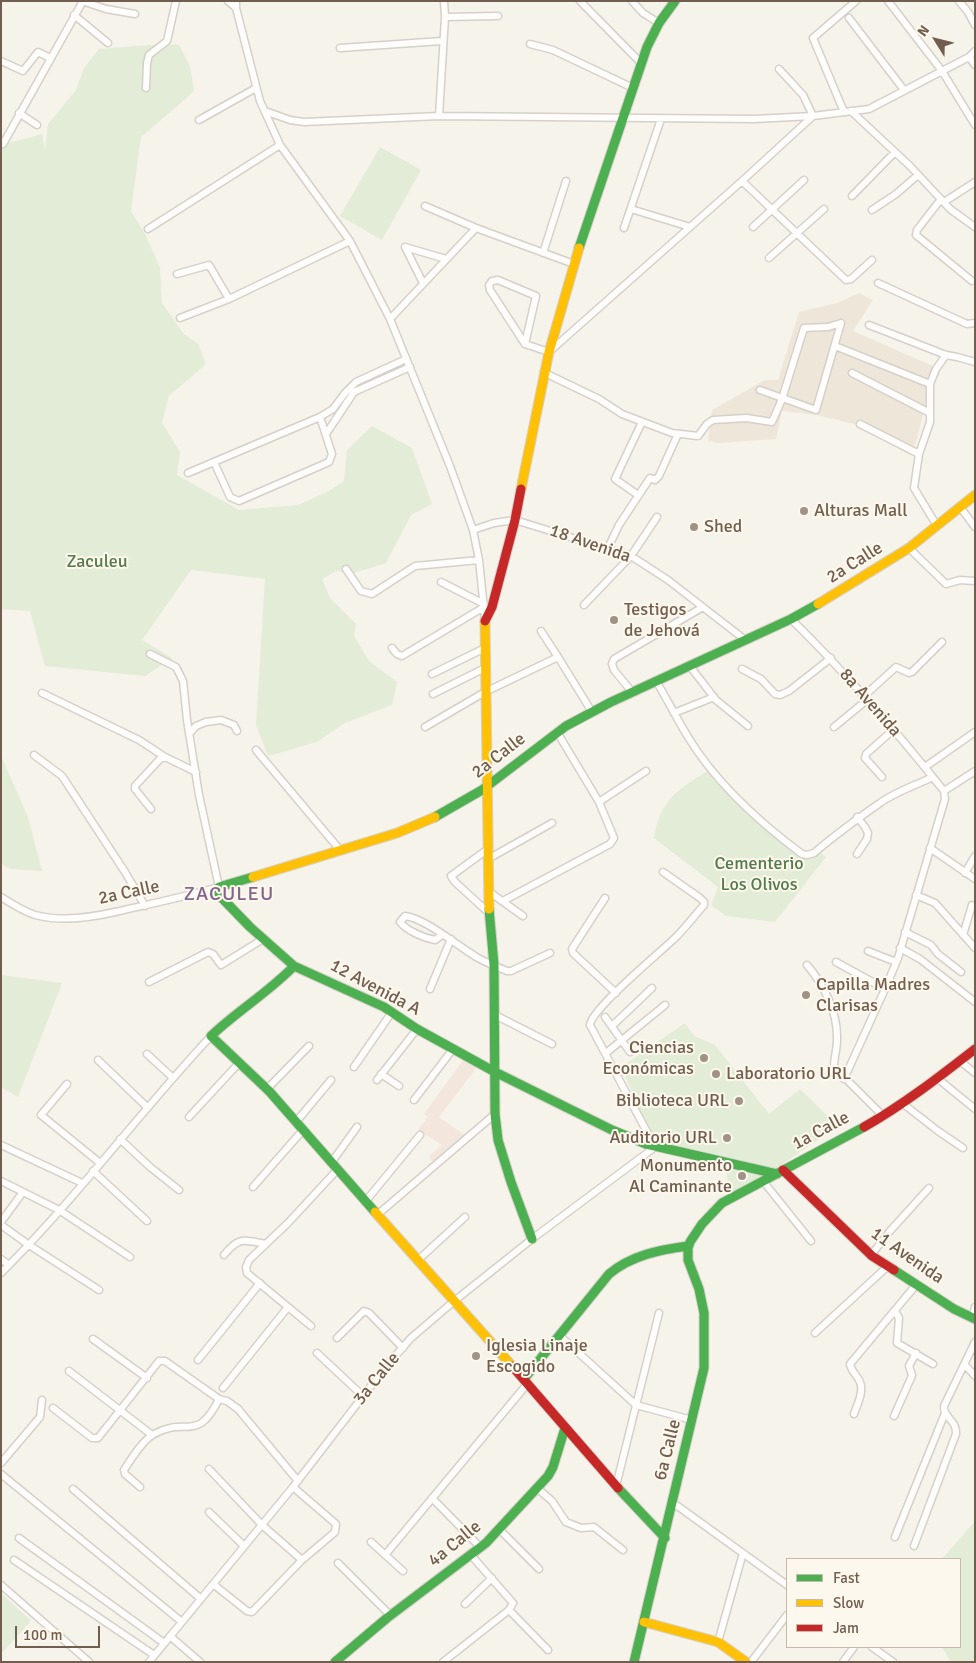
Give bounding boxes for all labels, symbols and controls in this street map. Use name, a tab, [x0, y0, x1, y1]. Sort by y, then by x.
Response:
north arrow	[911, 15, 961, 65]
text: N	[914, 22, 933, 40]
place label: Alturas Mall	[814, 500, 907, 522]
marker: Alturas Mall	[798, 505, 810, 517]
place label: Shed	[704, 516, 742, 538]
street label: 18 Avenida	[547, 520, 633, 568]
marker: Shed	[688, 521, 700, 533]
street label: 2a Calle	[823, 537, 887, 589]
park label: Zaculeu	[66, 551, 128, 573]
place label: Testigos de Jehová	[624, 599, 700, 642]
marker: Testigos de Jehová	[608, 614, 620, 626]
street label: 8a Avenida	[834, 664, 906, 742]
street label: 2a Calle	[468, 728, 530, 784]
park label: Cementerio Los Olivos	[714, 853, 804, 896]
street label: 2a Calle	[96, 876, 162, 910]
district label: ZACULEU	[183, 883, 275, 907]
street label: 12 Avenida A	[326, 955, 424, 1021]
place label: Capilla Madres Clarisas	[816, 974, 930, 1016]
marker: Capilla Madres Clarisas	[800, 989, 812, 1001]
place label: Ciencias Económicas	[602, 1037, 694, 1080]
marker: Ciencias Económicas	[698, 1052, 710, 1064]
place label: Laboratorio URL	[726, 1063, 851, 1085]
marker: Laboratorio URL	[710, 1068, 722, 1080]
place label: Biblioteca URL	[616, 1090, 729, 1112]
marker: Biblioteca URL	[733, 1095, 745, 1107]
street label: 1a Calle	[789, 1107, 853, 1155]
place label: Auditorio URL	[609, 1127, 717, 1149]
marker: Auditorio URL	[721, 1132, 733, 1144]
place label: Monumento Al Caminante	[629, 1155, 732, 1198]
marker: Monumento Al Caminante	[736, 1170, 748, 1182]
street label: 11 Avenida	[866, 1223, 948, 1289]
place label: Iglesia Linaje Escogido	[486, 1335, 588, 1378]
street label: 3a Calle	[349, 1348, 405, 1410]
marker: Iglesia Linaje Escogido	[470, 1350, 482, 1362]
street label: 6a Calle	[650, 1417, 686, 1483]
street label: 4a Calle	[424, 1516, 486, 1572]
legend	[786, 1558, 961, 1648]
text: Fast	[833, 1569, 860, 1587]
text: Slow	[833, 1594, 864, 1612]
scale bar	[18, 1616, 102, 1648]
text: Jam	[833, 1619, 859, 1637]
text: 100 m	[23, 1626, 63, 1644]

